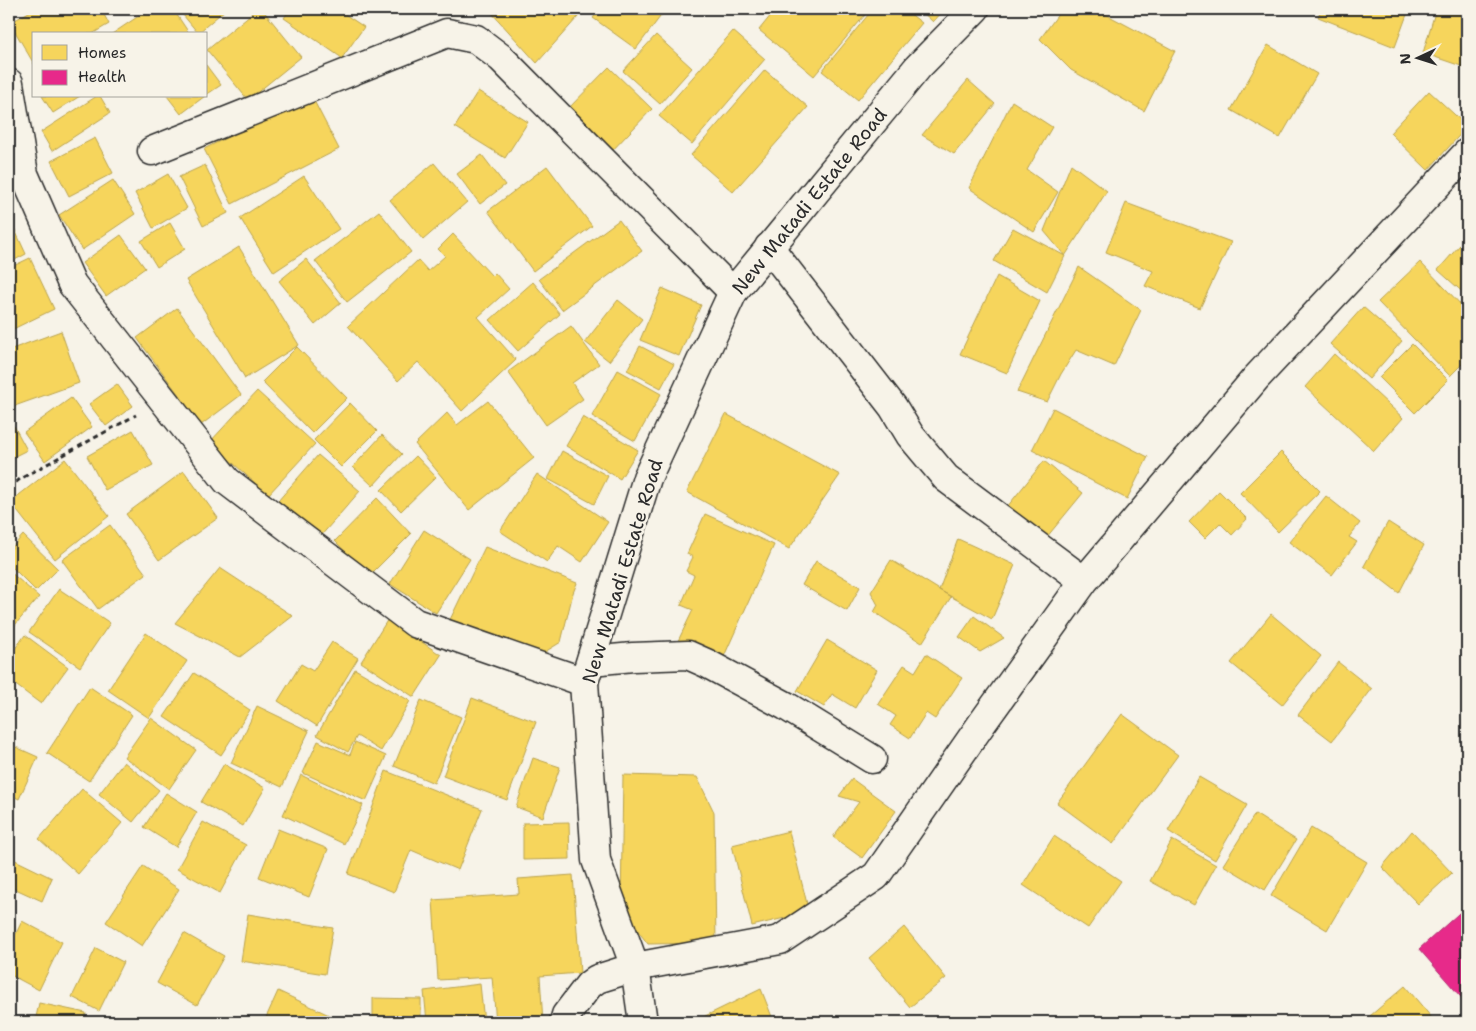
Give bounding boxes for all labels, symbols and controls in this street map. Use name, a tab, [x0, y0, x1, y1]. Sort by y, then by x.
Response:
legend	[32, 32, 208, 98]
north arrow	[1394, 32, 1444, 82]
text: Homes	[78, 43, 126, 63]
text: N	[1396, 53, 1414, 65]
text: Health	[78, 67, 126, 87]
street label: New Matadi Estate Road	[726, 103, 893, 300]
street label: New Matadi Estate Road	[576, 456, 669, 686]

